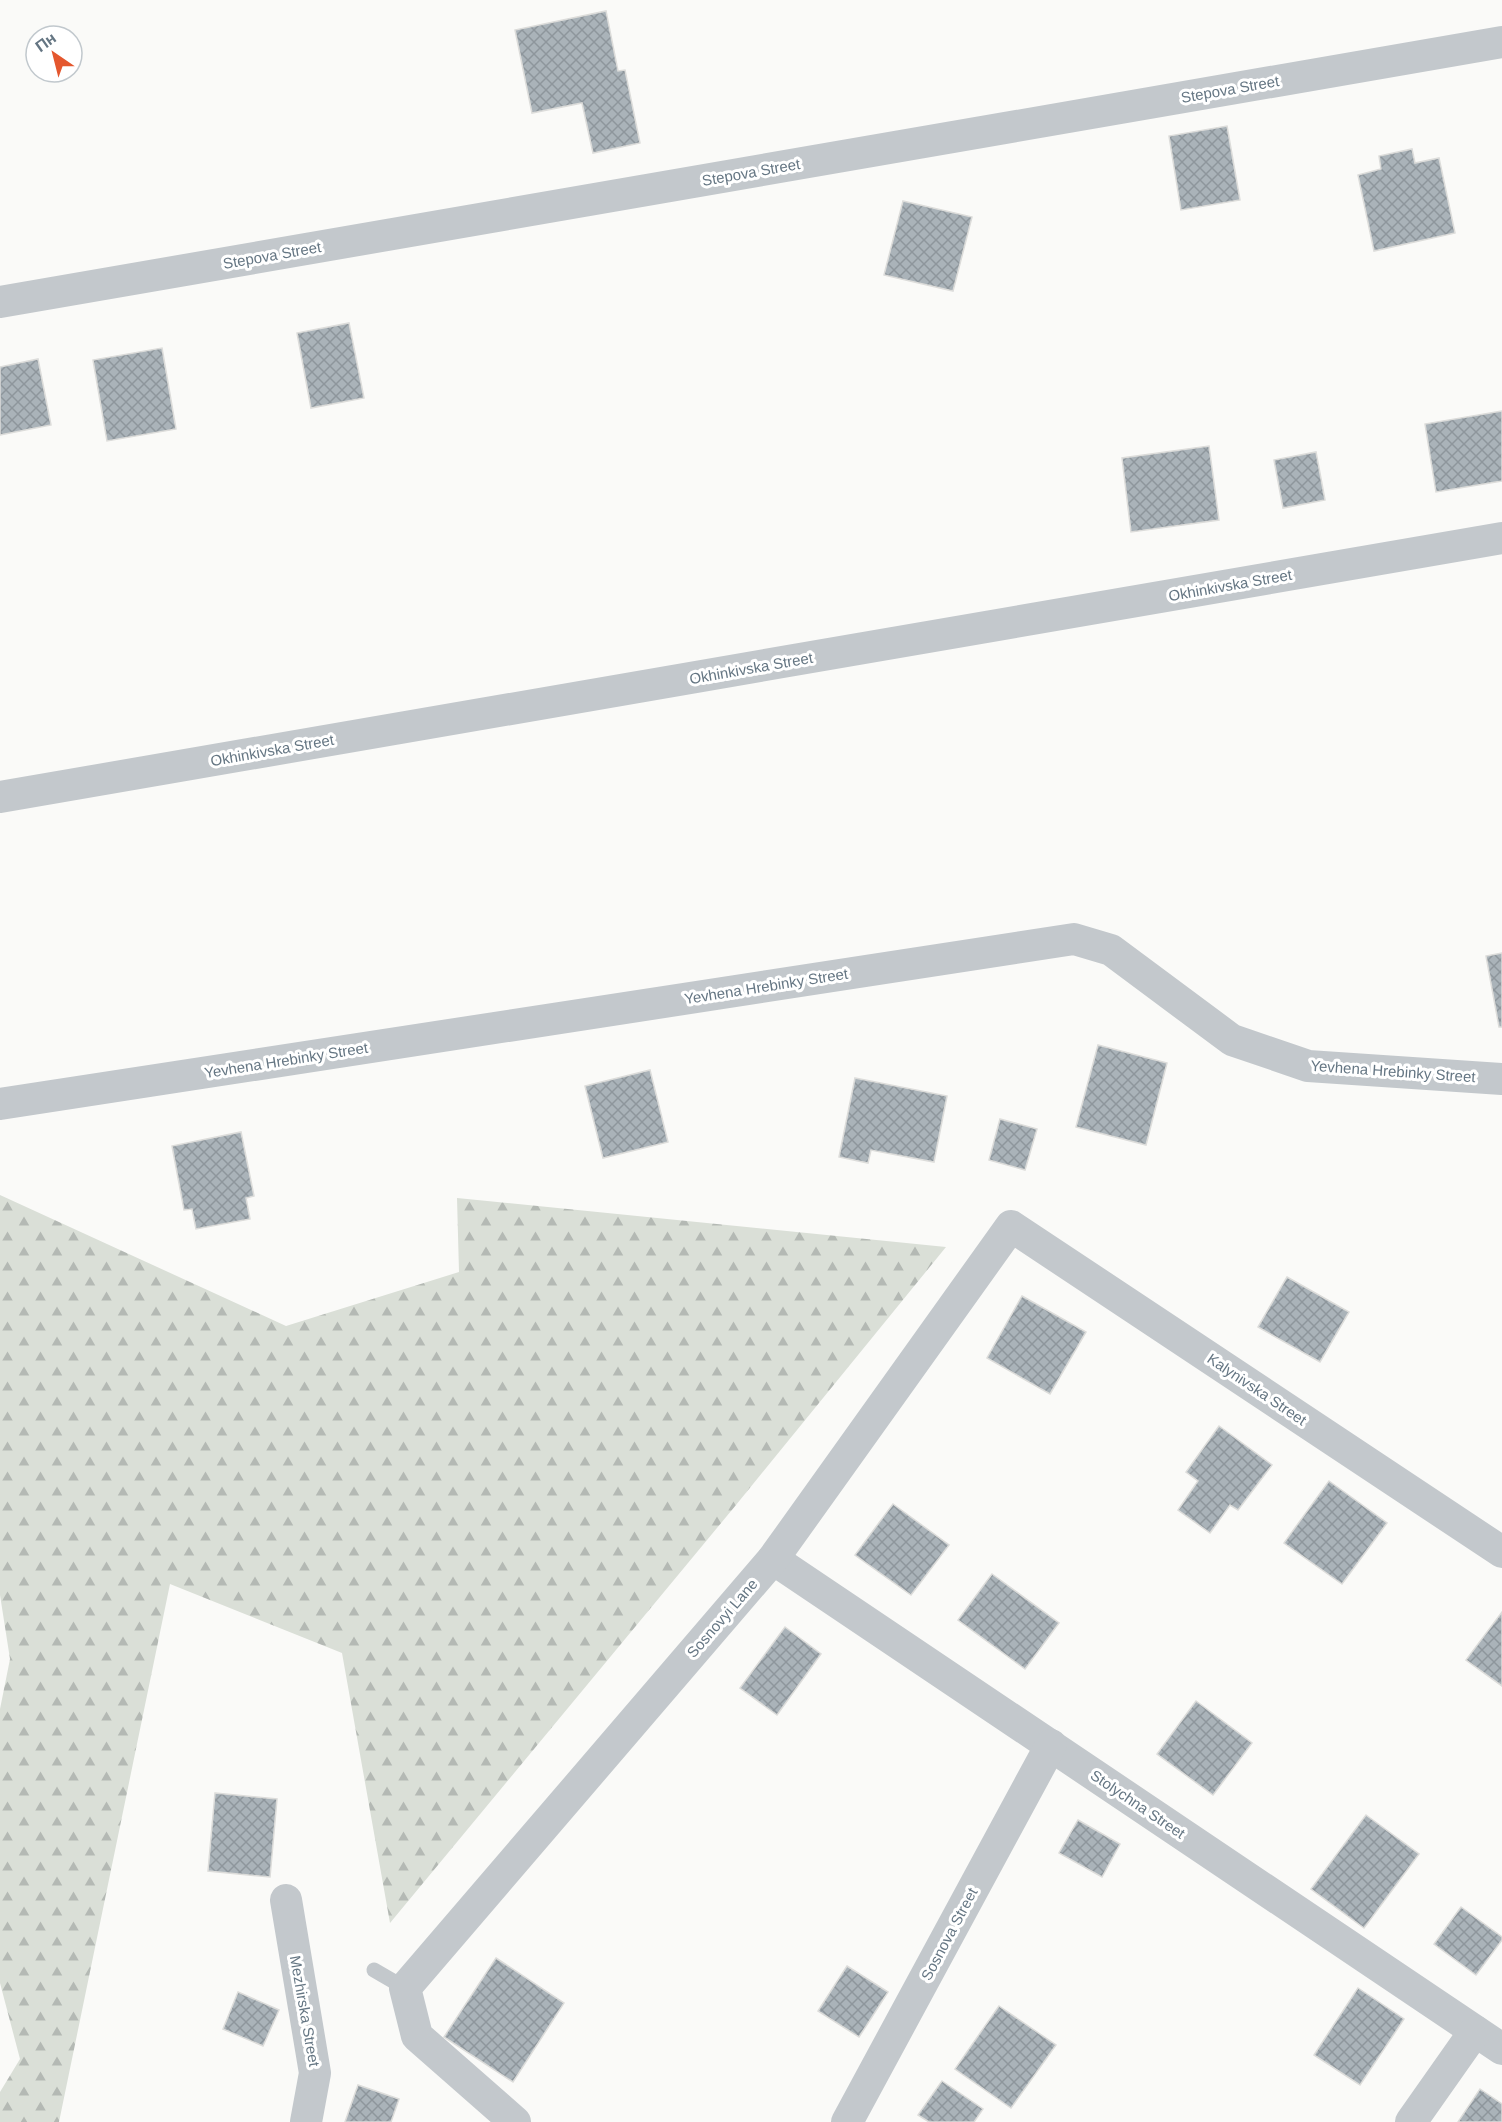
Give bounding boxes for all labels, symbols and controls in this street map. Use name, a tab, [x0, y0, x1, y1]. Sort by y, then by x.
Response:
north arrow	[24, 24, 84, 84]
text: Пн	[32, 29, 59, 55]
street label: Stepova Street	[1180, 72, 1281, 106]
street label: Stepova Street	[701, 155, 802, 189]
street label: Stepova Street	[222, 238, 323, 272]
street label: Okhinkivska Street	[1167, 566, 1294, 604]
street label: Okhinkivska Street	[688, 649, 815, 687]
street label: Okhinkivska Street	[209, 731, 336, 769]
street label: Yevhena Hrebinky Street	[683, 965, 850, 1007]
street label: Yevhena Hrebinky Street	[203, 1039, 370, 1081]
street label: Yevhena Hrebinky Street	[1310, 1057, 1477, 1085]
street label: Kalynivska Street	[1204, 1350, 1310, 1429]
street label: Sosnovyi Lane	[683, 1575, 761, 1661]
street label: Stolychna Street	[1088, 1766, 1189, 1842]
street label: Sosnova Street	[917, 1884, 981, 1983]
street label: Mezhirska Street	[287, 1954, 323, 2069]

